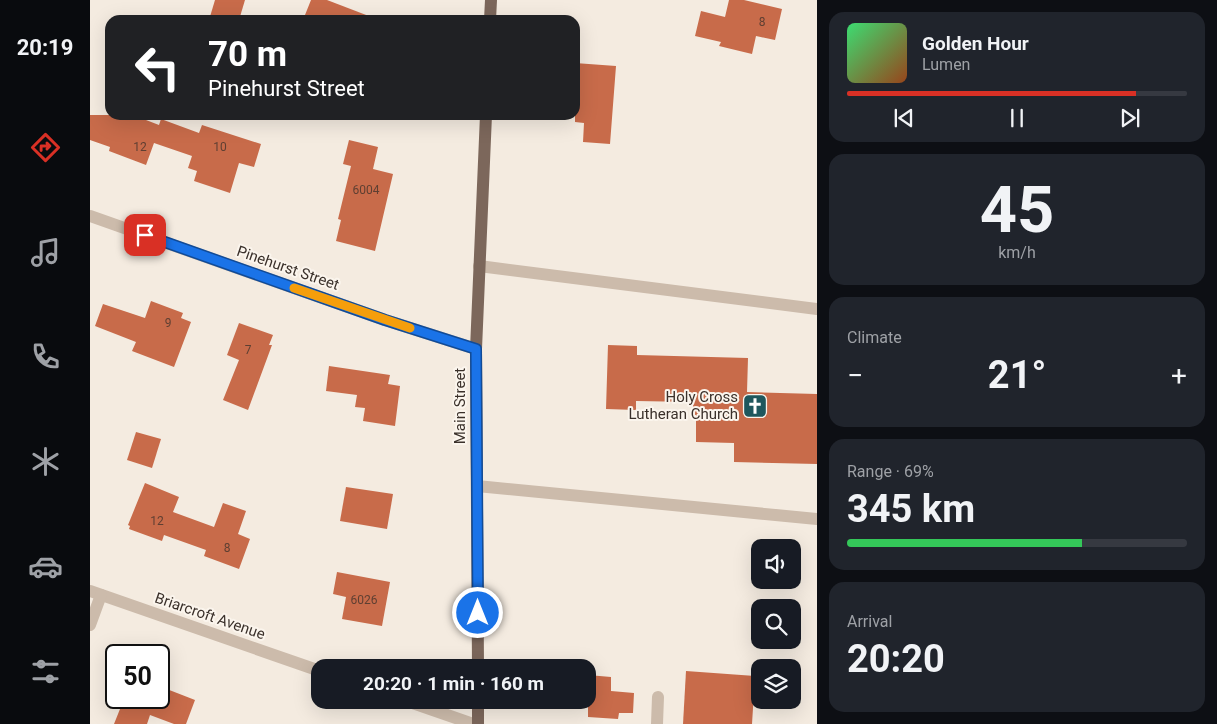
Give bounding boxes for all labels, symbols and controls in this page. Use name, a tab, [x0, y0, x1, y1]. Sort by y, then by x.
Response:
house number: 8	[759, 15, 766, 29]
text: Golden Hour	[922, 32, 1029, 55]
text: 70 m	[208, 34, 287, 75]
text: 20:19	[17, 35, 73, 60]
icon: left	[125, 35, 190, 100]
text: Lumen	[922, 55, 970, 74]
text: Pinehurst Street	[208, 76, 365, 101]
icon: previous	[890, 104, 918, 132]
icon: pause	[1003, 104, 1031, 132]
icon: next	[1116, 104, 1144, 132]
icon: directions	[28, 130, 63, 165]
house number: 12	[133, 140, 147, 154]
house number: 10	[213, 140, 227, 154]
text: 45	[980, 172, 1054, 248]
house number: 6004	[353, 183, 380, 197]
pin	[124, 214, 166, 256]
icon: arrive	[131, 221, 159, 249]
icon: music	[28, 235, 63, 270]
street label: Pinehurst Street	[235, 242, 342, 294]
text: km/h	[998, 243, 1036, 262]
house number: 9	[165, 316, 171, 330]
text: Climate	[847, 328, 902, 347]
icon: phone	[28, 339, 63, 374]
house number: 7	[245, 343, 252, 357]
text: 21°	[988, 353, 1046, 397]
text: −	[847, 359, 863, 392]
text: +	[1171, 359, 1187, 392]
street label: Main Street	[451, 368, 469, 444]
place label: Holy Cross Lutheran Church	[629, 388, 738, 423]
church icon: Holy Cross Lutheran Church	[742, 393, 768, 419]
icon: climate	[28, 444, 63, 479]
text: Range · 69%	[847, 462, 934, 481]
text: 345 km	[847, 487, 975, 531]
house number: 12	[150, 514, 164, 528]
map controls	[751, 539, 801, 709]
button: sound	[751, 539, 801, 589]
house number: 8	[224, 541, 231, 555]
icon: car	[28, 549, 63, 584]
position arrow	[451, 586, 503, 638]
street label: Briarcroft Avenue	[153, 589, 268, 643]
house number: 6026	[351, 593, 378, 607]
button: search	[751, 599, 801, 649]
text: Arrival	[847, 612, 892, 631]
text: 20:20	[847, 637, 945, 681]
speed limit sign: 50	[105, 644, 170, 709]
icon: filters	[28, 654, 63, 689]
button: layers	[751, 659, 801, 709]
text: 20:20 · 1 min · 160 m	[363, 672, 544, 695]

